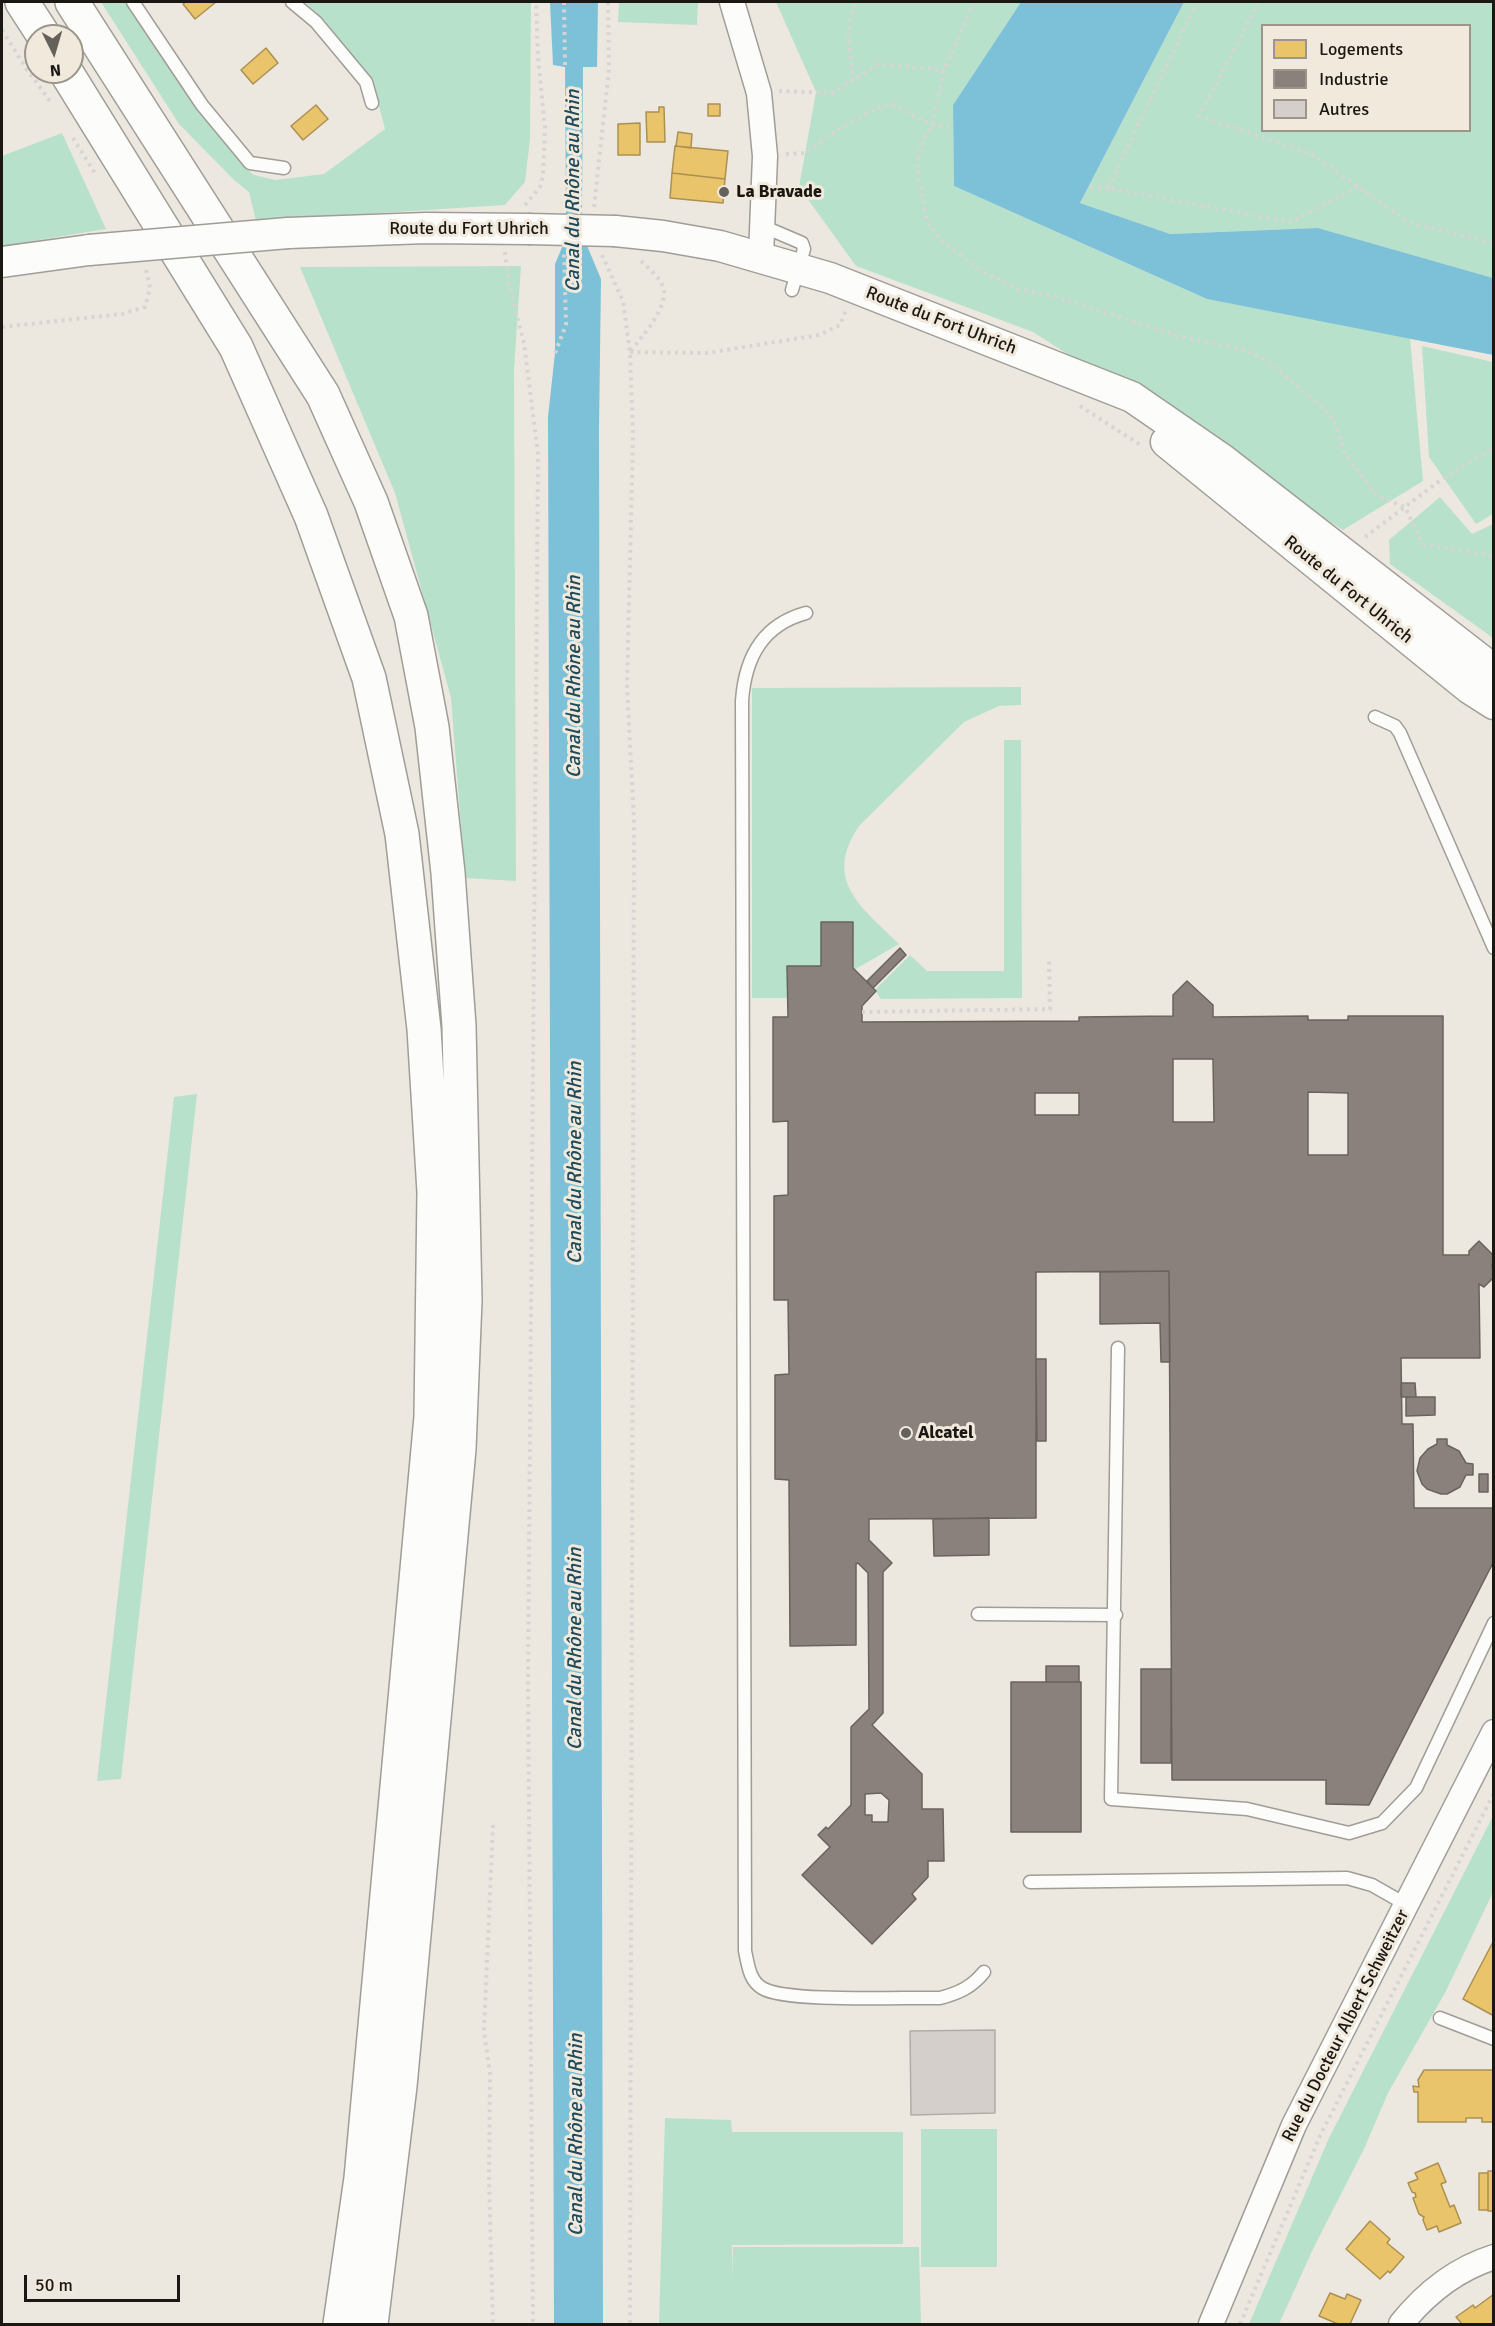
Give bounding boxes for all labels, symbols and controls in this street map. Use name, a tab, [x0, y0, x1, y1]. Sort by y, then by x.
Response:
north arrow	[24, 24, 84, 84]
legend	[1261, 24, 1471, 132]
text: Logements	[1319, 38, 1403, 60]
text: N	[49, 59, 62, 80]
text: Industrie	[1319, 68, 1389, 90]
water label: Canal du Rhône au Rhin	[562, 90, 586, 292]
text: Autres	[1319, 98, 1369, 120]
place label: La Bravade	[736, 181, 822, 203]
marker: La Bravade	[717, 185, 731, 199]
street label: Route du Fort Uhrich	[389, 218, 549, 240]
street label: Route du Fort Uhrich	[863, 282, 1019, 360]
street label: Route du Fort Uhrich	[1279, 531, 1417, 649]
water label: Canal du Rhône au Rhin	[563, 576, 587, 778]
water label: Canal du Rhône au Rhin	[564, 1062, 588, 1264]
place label: Alcatel	[918, 1422, 974, 1444]
marker: Alcatel	[899, 1426, 913, 1440]
water label: Canal du Rhône au Rhin	[564, 1548, 588, 1750]
street label: Rue du Docteur Albert Schweitzer	[1278, 1906, 1414, 2146]
water label: Canal du Rhône au Rhin	[565, 2034, 589, 2236]
scale bar	[27, 2263, 183, 2301]
text: 50 m	[35, 2274, 73, 2296]

